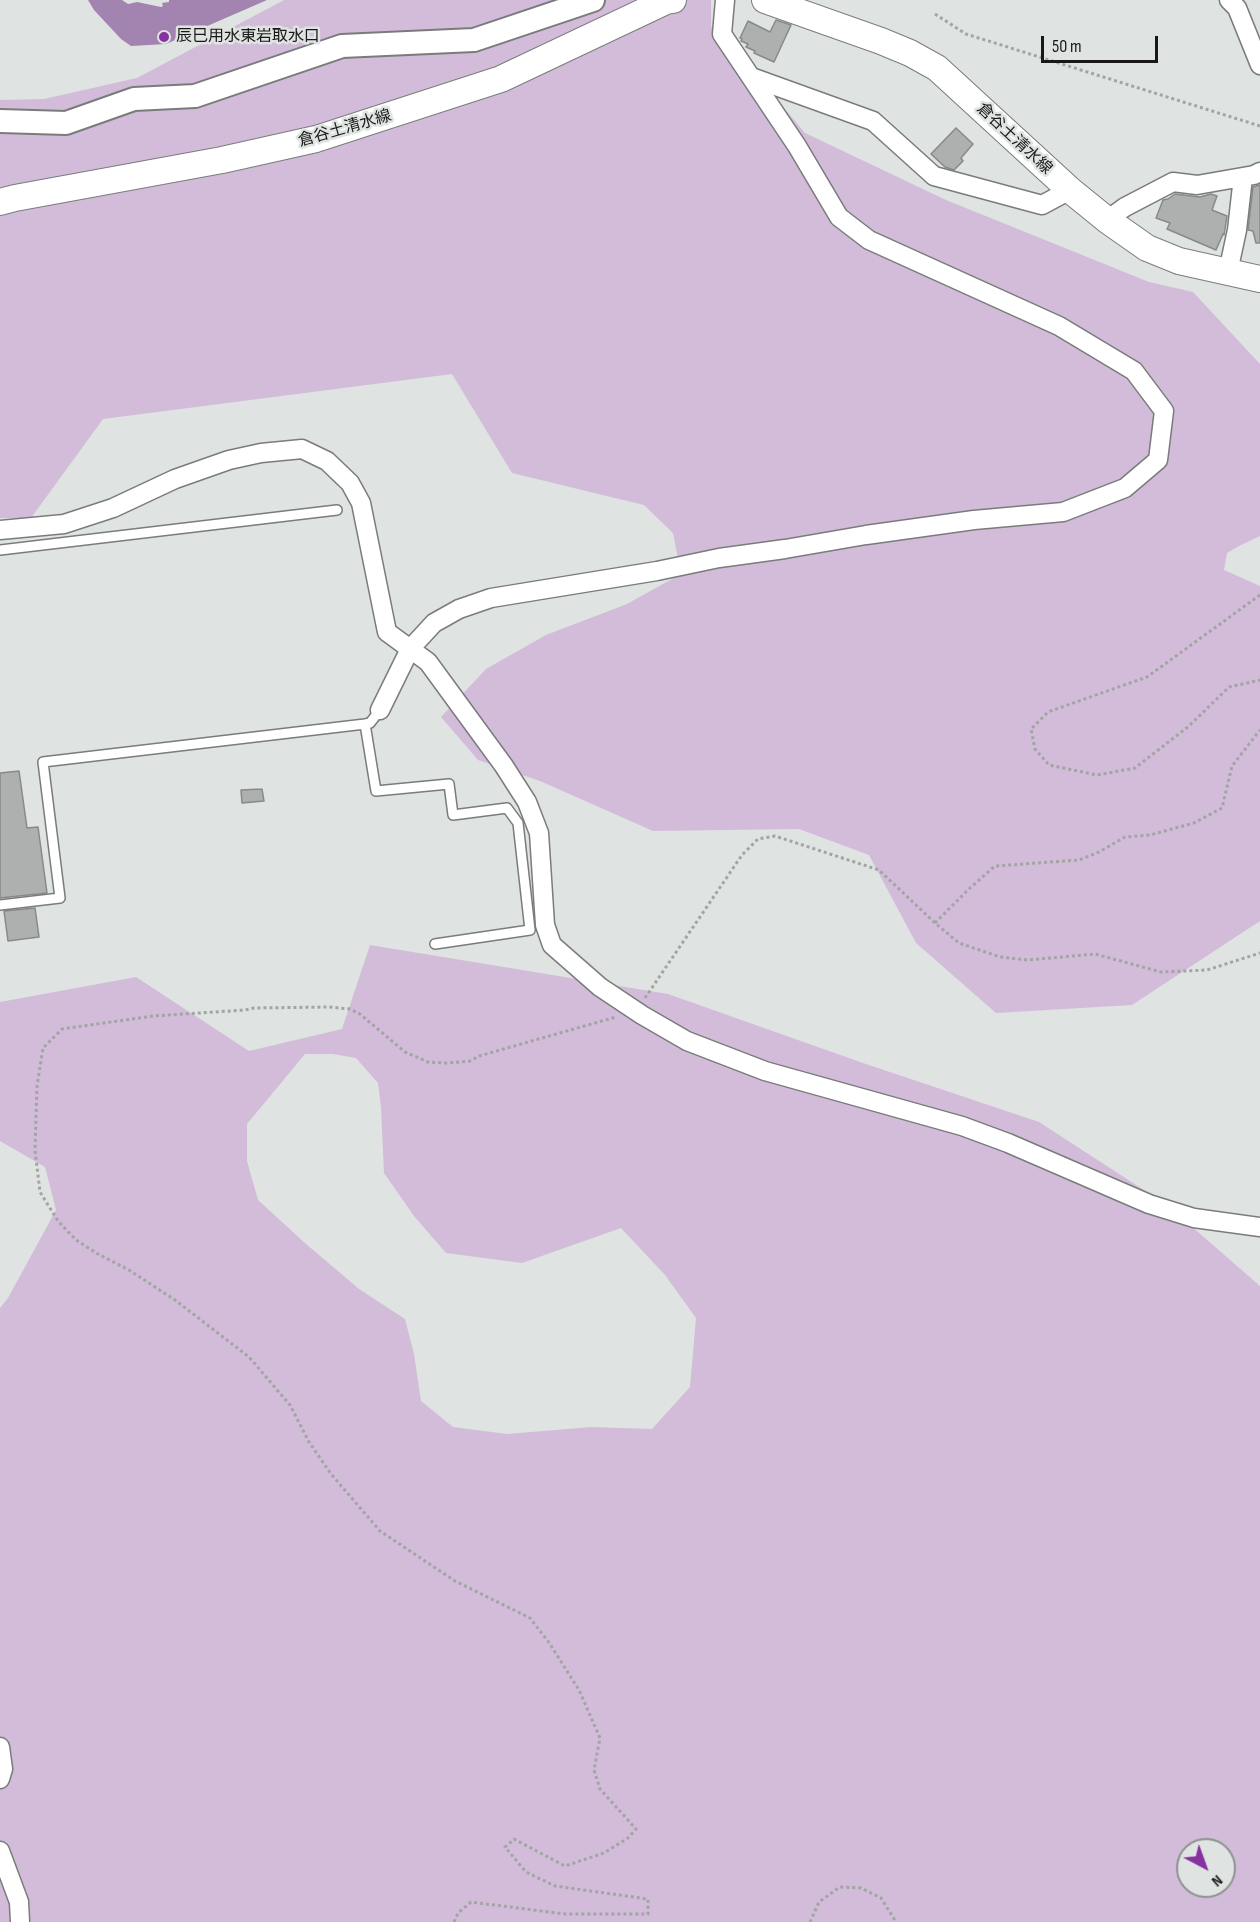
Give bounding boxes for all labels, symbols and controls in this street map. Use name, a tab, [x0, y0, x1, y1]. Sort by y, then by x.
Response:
scale bar	[1044, 24, 1161, 62]
place label: 辰巳用水東岩取水口	[176, 27, 320, 47]
marker: 辰巳用水東岩取水口	[157, 30, 171, 44]
text: 50 m	[1052, 36, 1082, 57]
street label: 倉谷土清水線	[972, 99, 1056, 179]
street label: 倉谷土清水線	[296, 107, 394, 151]
north arrow	[1176, 1838, 1236, 1898]
text: N	[1207, 1870, 1226, 1890]

